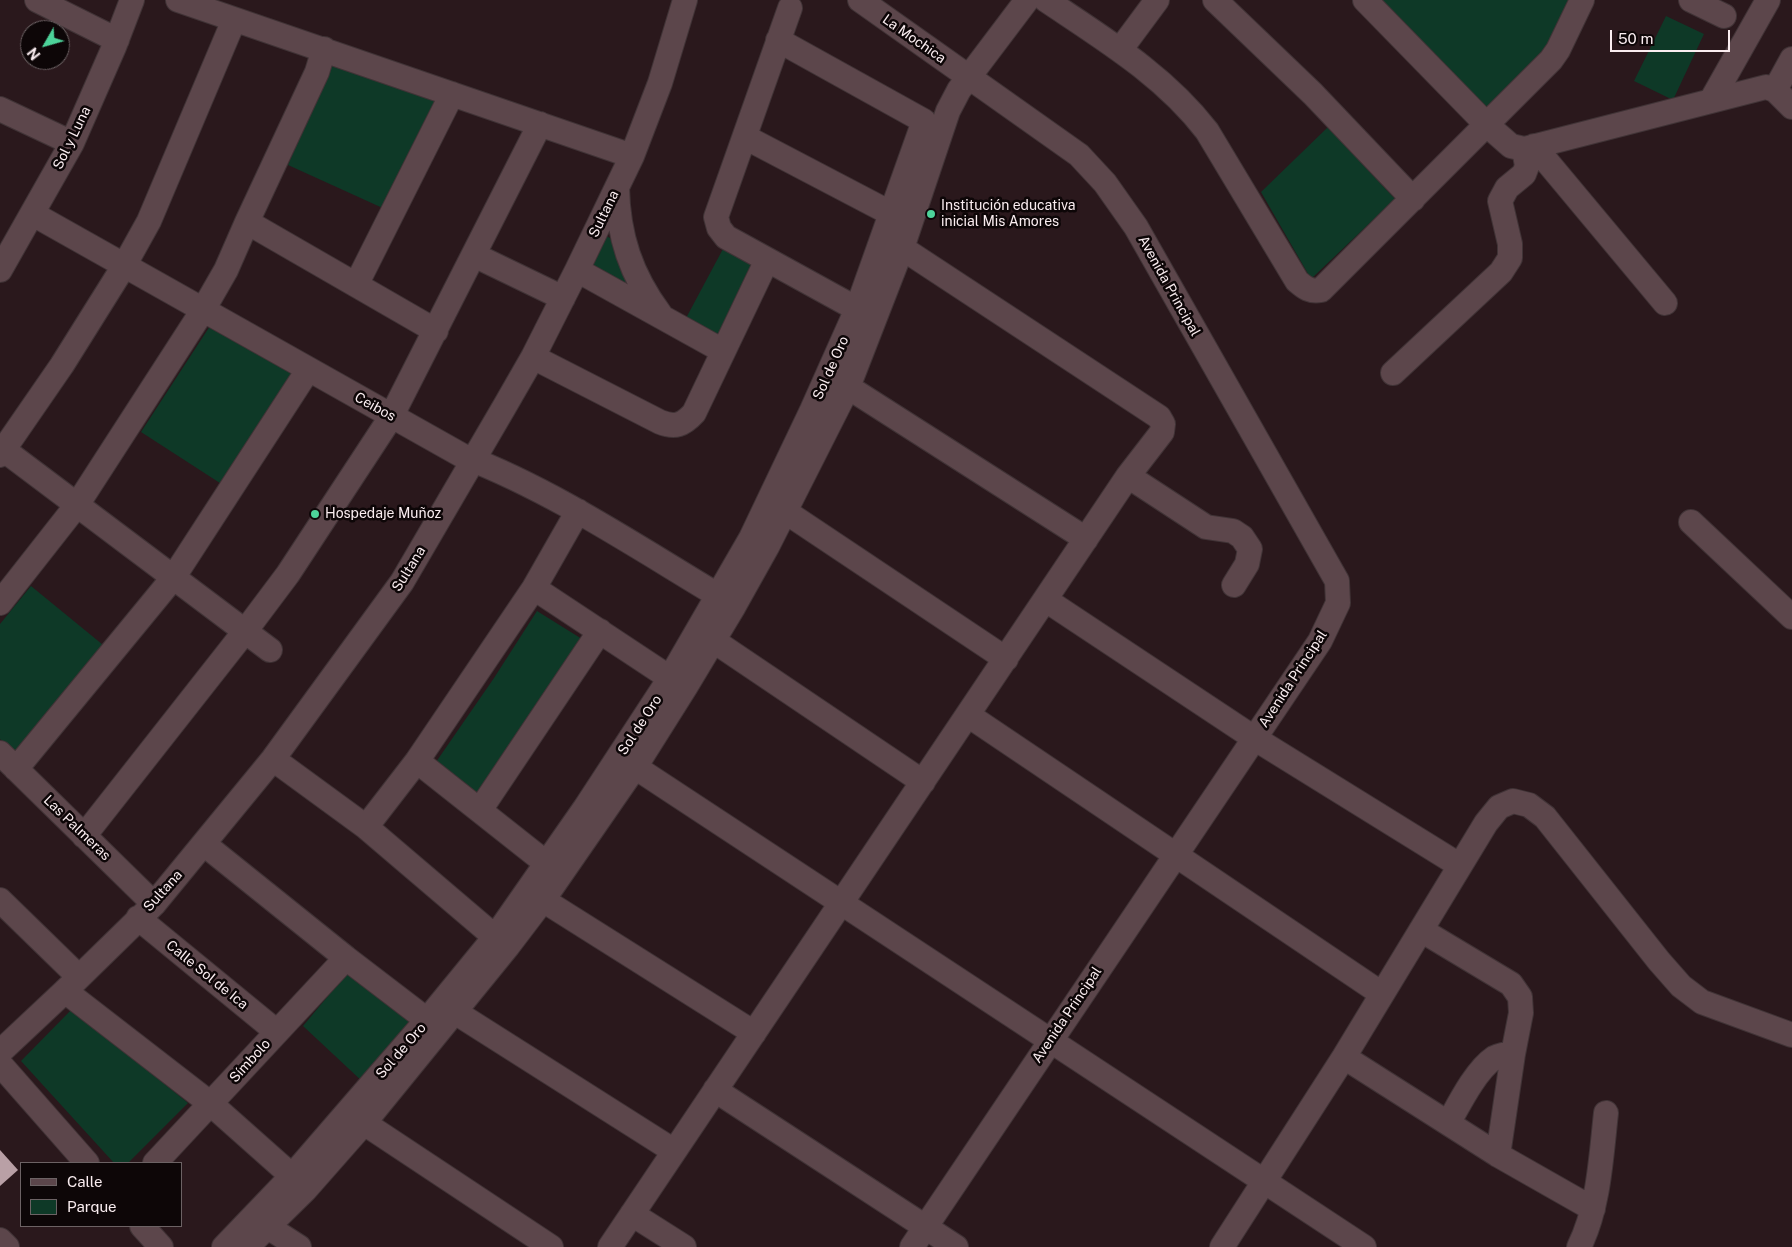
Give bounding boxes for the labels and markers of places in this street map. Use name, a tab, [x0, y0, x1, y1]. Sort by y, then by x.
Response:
place label: Institución educativa inicial Mis Amores	[941, 198, 1076, 230]
marker: Institución educativa inicial Mis Amores	[925, 208, 937, 220]
place label: Hospedaje Muñoz	[325, 506, 441, 522]
marker: Hospedaje Muñoz	[309, 508, 321, 520]

